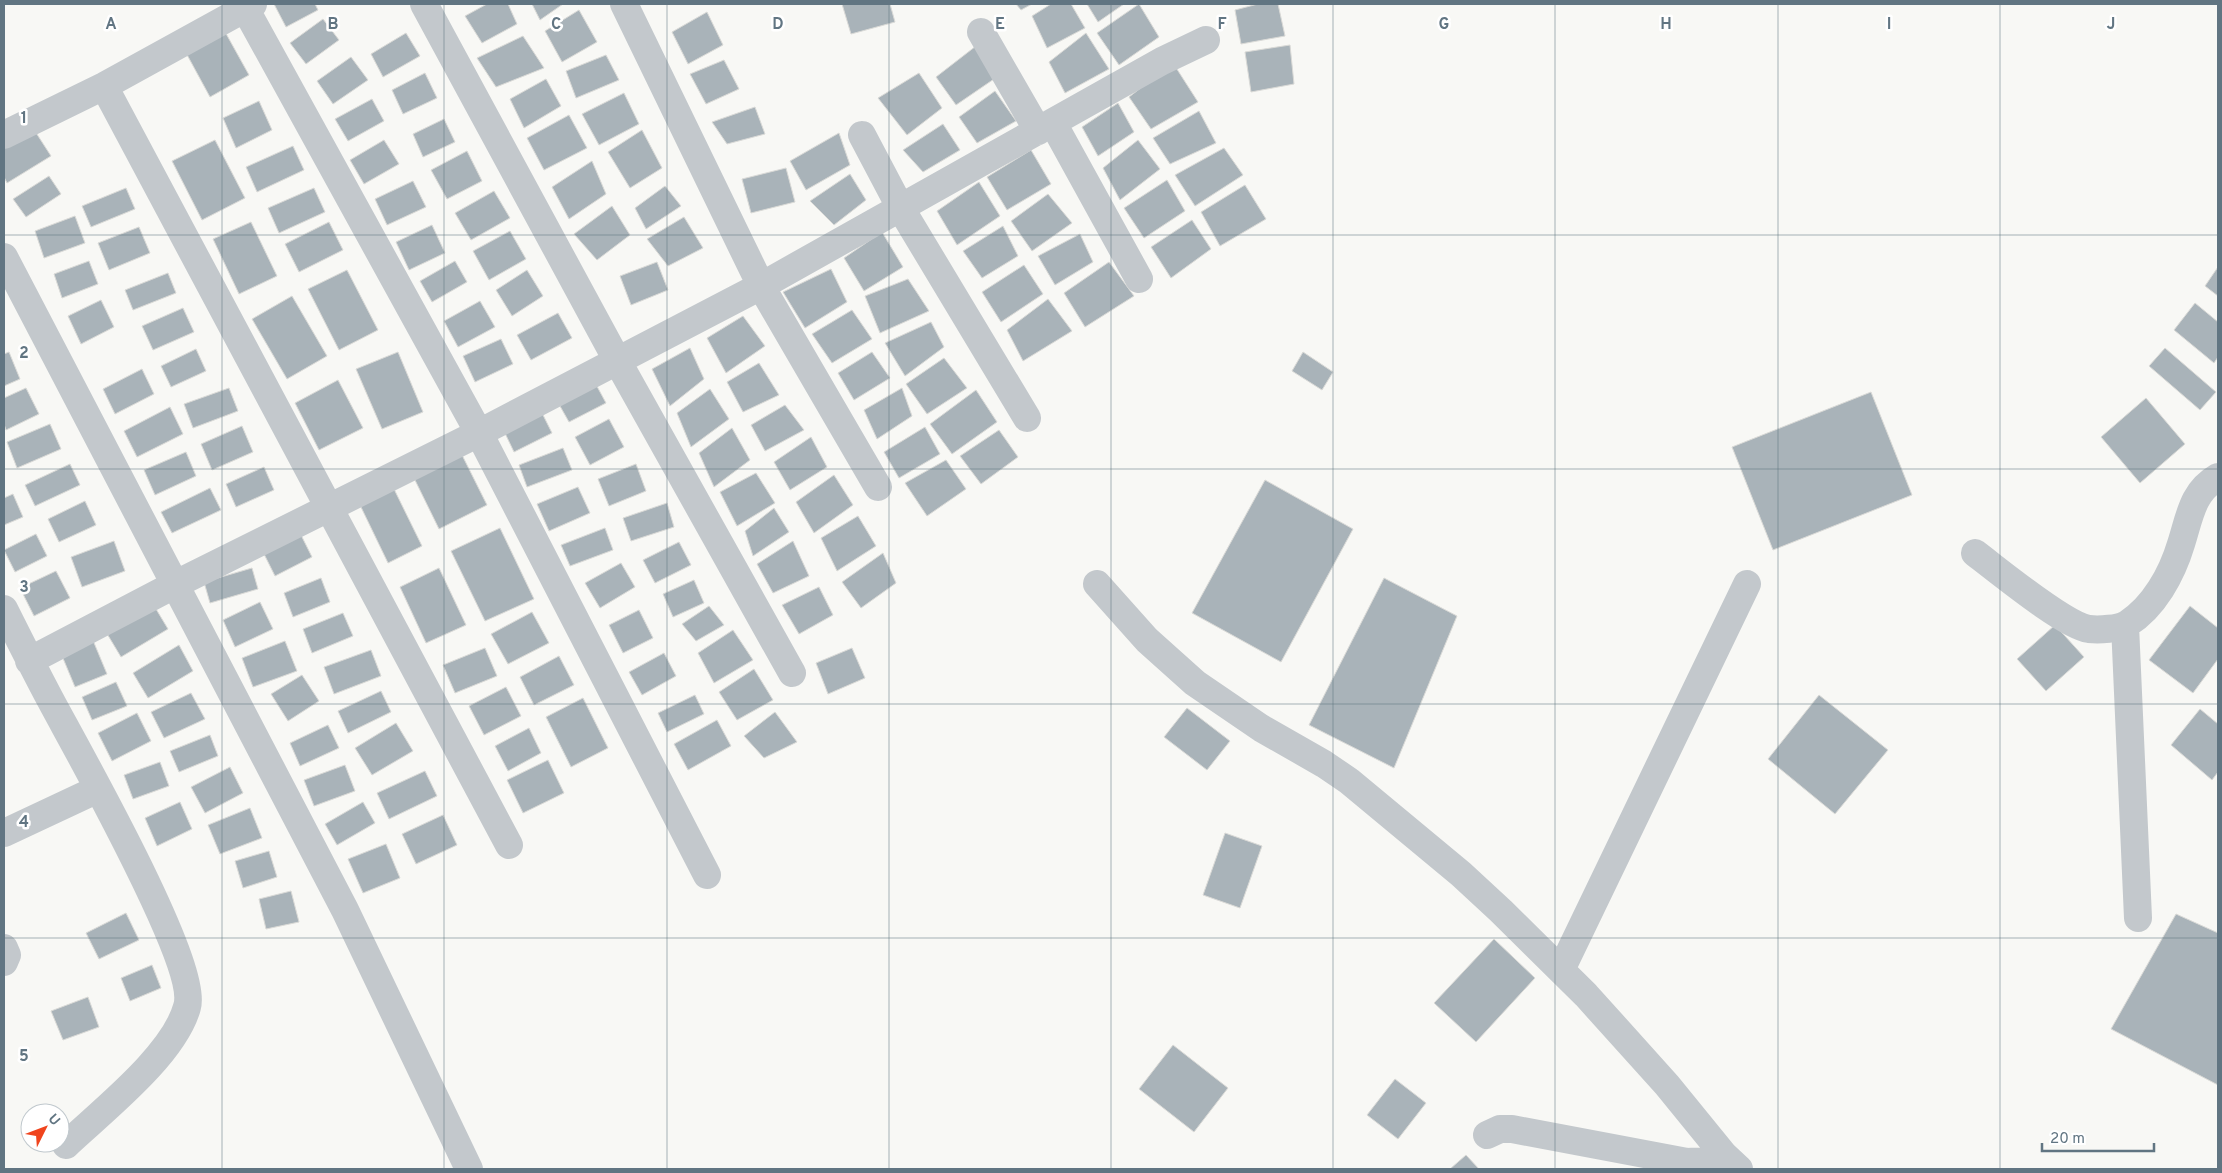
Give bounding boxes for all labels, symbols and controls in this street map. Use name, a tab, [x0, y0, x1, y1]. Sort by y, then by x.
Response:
text: A	[105, 15, 117, 35]
text: B	[327, 15, 339, 35]
text: C	[551, 15, 561, 35]
text: D	[772, 15, 784, 35]
text: E	[995, 15, 1005, 35]
text: F	[1217, 15, 1227, 35]
text: G	[1439, 15, 1449, 35]
text: H	[1660, 15, 1672, 35]
text: I	[1887, 15, 1891, 35]
text: J	[2107, 15, 2115, 35]
text: 1	[21, 109, 27, 129]
text: 2	[19, 344, 29, 364]
text: 3	[19, 578, 29, 598]
text: 4	[19, 813, 29, 833]
text: 5	[19, 1047, 29, 1067]
north arrow	[20, 1103, 70, 1153]
text: U	[44, 1111, 63, 1130]
scale bar	[2042, 1120, 2154, 1152]
text: 20 m	[2050, 1130, 2085, 1149]

